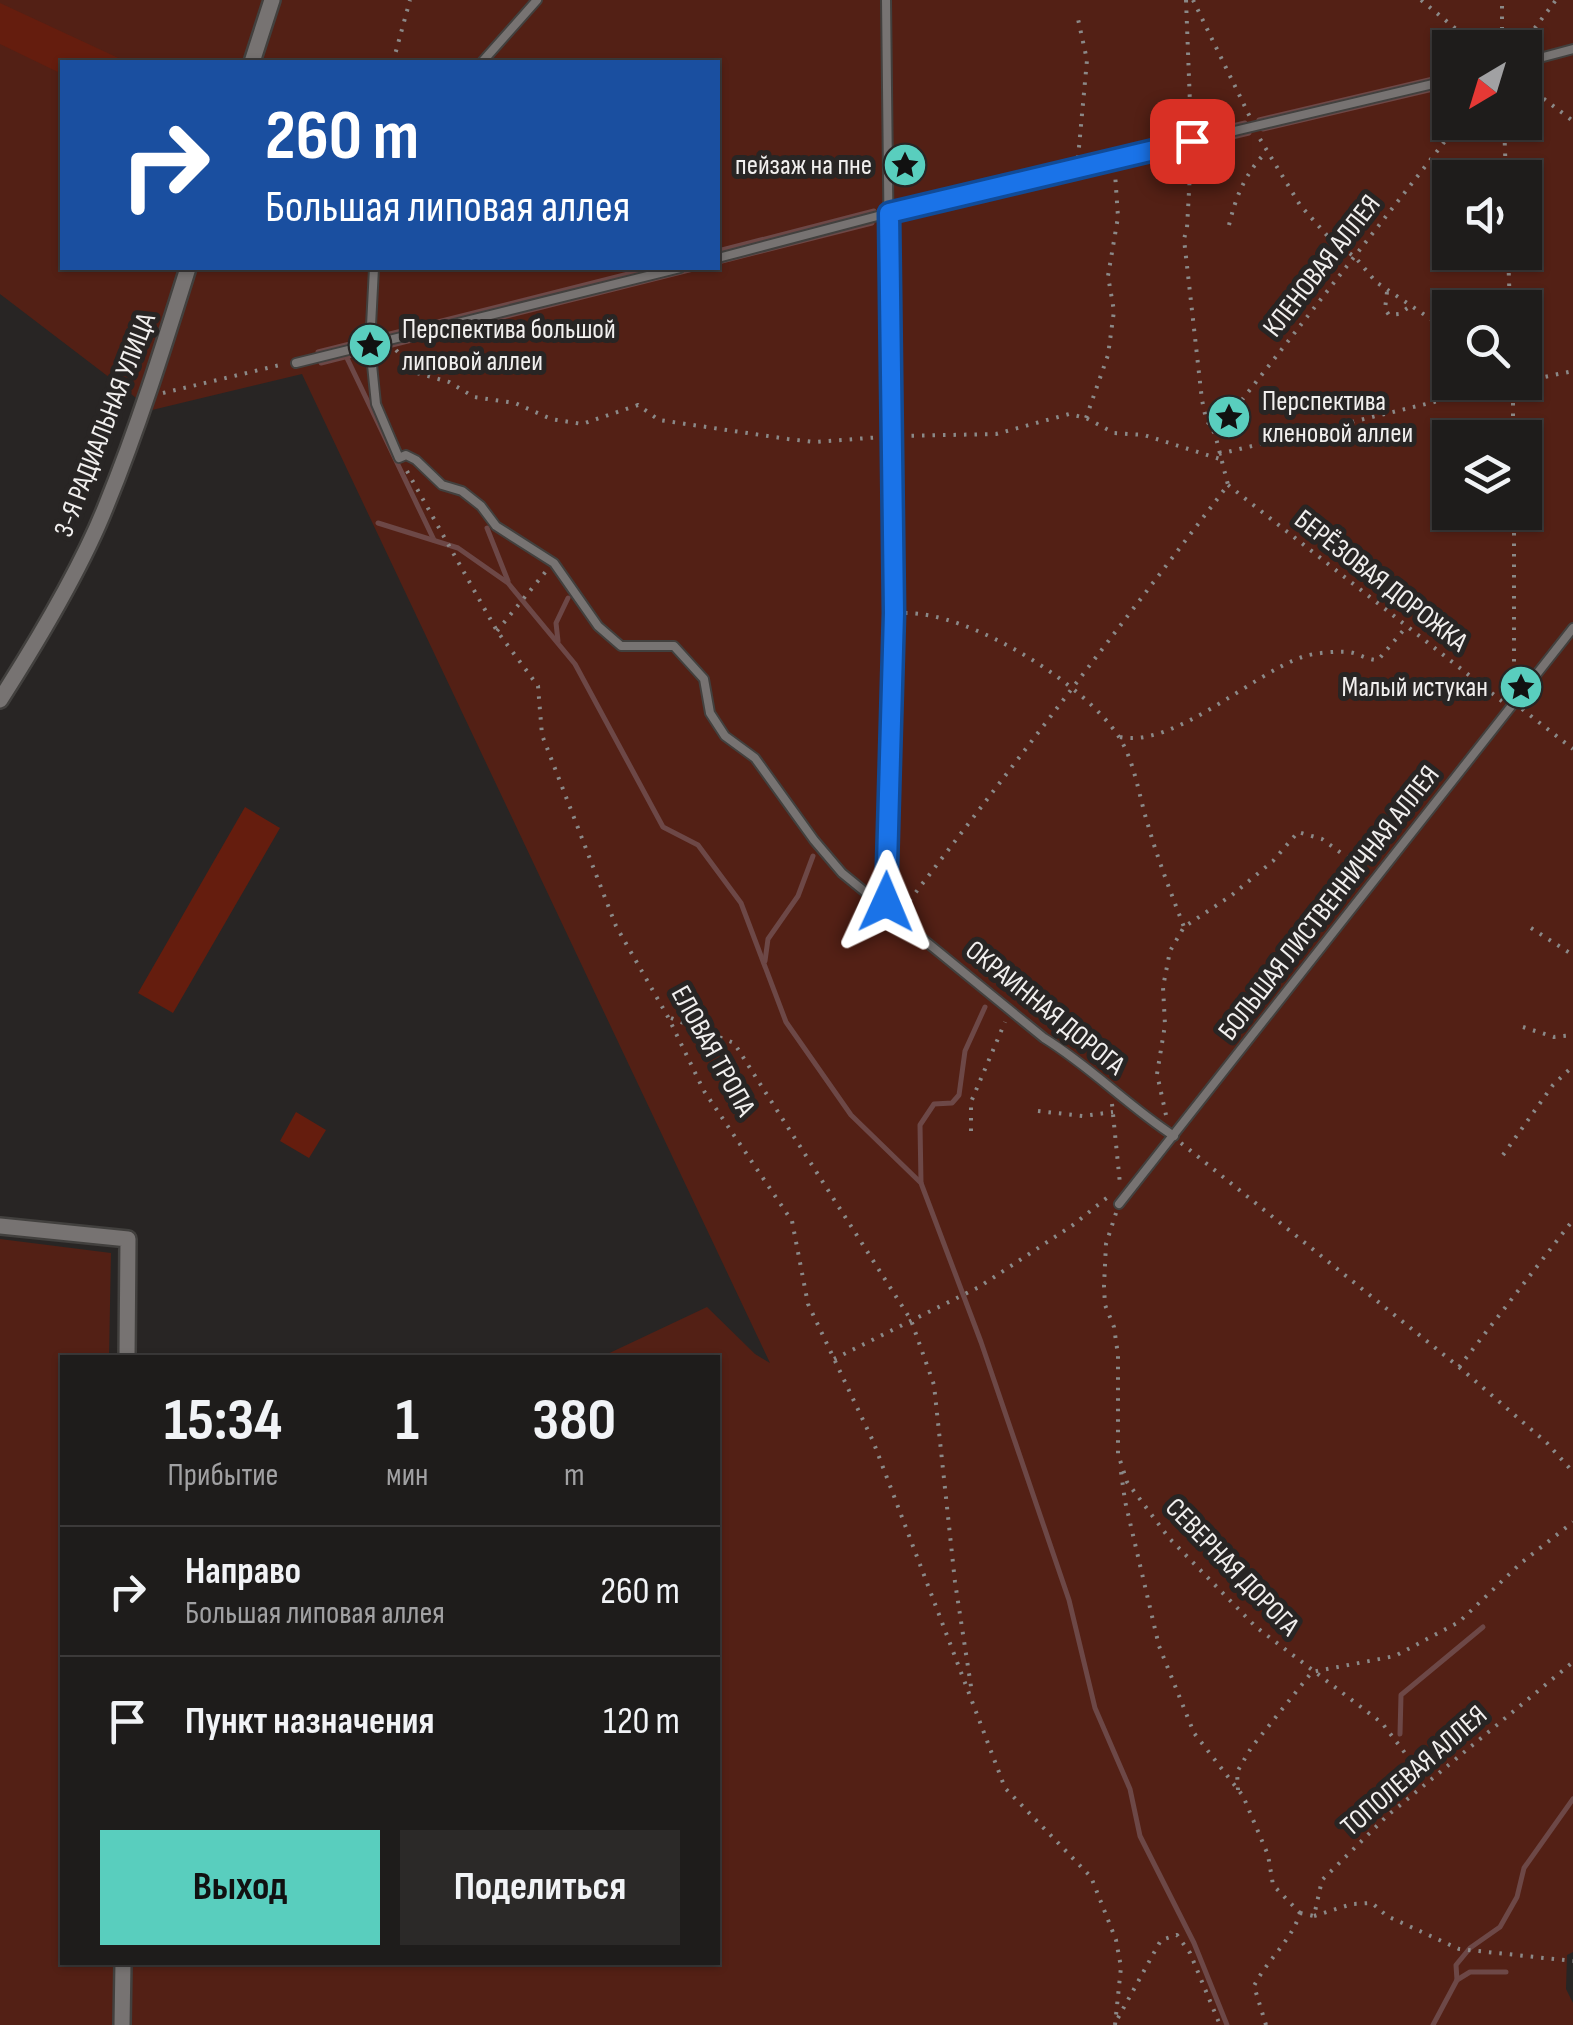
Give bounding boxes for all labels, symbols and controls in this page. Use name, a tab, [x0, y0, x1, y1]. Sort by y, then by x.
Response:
north arrow	[1432, 30, 1542, 140]
map controls	[1432, 30, 1542, 530]
text: 260 m	[265, 95, 419, 179]
pin	[1150, 99, 1235, 184]
icon: right	[100, 100, 230, 230]
icon: arrive	[1165, 114, 1220, 169]
place icon: пейзаж на пне	[882, 142, 928, 188]
place label: пейзаж на пне	[735, 149, 872, 182]
button: sound	[1432, 160, 1542, 270]
text: Большая липовая аллея	[265, 180, 630, 235]
street label: КЛЕНОВАЯ АЛЛЕЯ	[1256, 189, 1388, 343]
button: search	[1432, 290, 1542, 400]
street label: 3-Я РАДИАЛЬНАЯ УЛИЦА	[47, 307, 163, 542]
place label: Перспектива большой липовой аллеи	[402, 313, 616, 378]
place icon: Перспектива большой липовой аллеи	[347, 322, 393, 368]
place label: Перспектива кленовой аллеи	[1262, 385, 1413, 450]
place icon: Перспектива кленовой аллеи	[1206, 394, 1252, 440]
button: layers	[1432, 420, 1542, 530]
street label: БЕРЁЗОВАЯ ДОРОЖКА	[1288, 503, 1475, 659]
place icon: Малый истукан	[1498, 664, 1544, 710]
place label: Малый истукан	[1342, 671, 1488, 704]
street label: БОЛЬШАЯ ЛИСТВЕННИЧНАЯ АЛЛЕЯ	[1211, 759, 1447, 1047]
position arrow	[834, 850, 938, 954]
street label: ОКРАИННАЯ ДОРОГА	[959, 934, 1132, 1083]
street label: ЕЛОВАЯ ТРОПА	[664, 980, 763, 1123]
text: 15:34	[164, 1385, 282, 1457]
text: 1	[395, 1385, 419, 1457]
text: 380	[532, 1385, 616, 1457]
text: Прибытие	[168, 1456, 278, 1495]
text: мин	[386, 1456, 428, 1495]
text: m	[564, 1456, 584, 1495]
street label: СЕВЕРНАЯ ДОРОГА	[1158, 1491, 1306, 1643]
text: Направо	[185, 1549, 301, 1594]
icon: right	[100, 1564, 155, 1619]
text: 260 m	[600, 1569, 680, 1614]
text: Большая липовая аллея	[185, 1594, 445, 1633]
icon: arrive	[100, 1694, 155, 1749]
text: Пункт назначения	[185, 1699, 434, 1744]
text: 120 m	[603, 1699, 680, 1744]
street label: ТОПОЛЕВАЯ АЛЛЕЯ	[1334, 1699, 1494, 1843]
button: Выход	[100, 1830, 380, 1945]
button: Поделиться	[400, 1830, 680, 1945]

